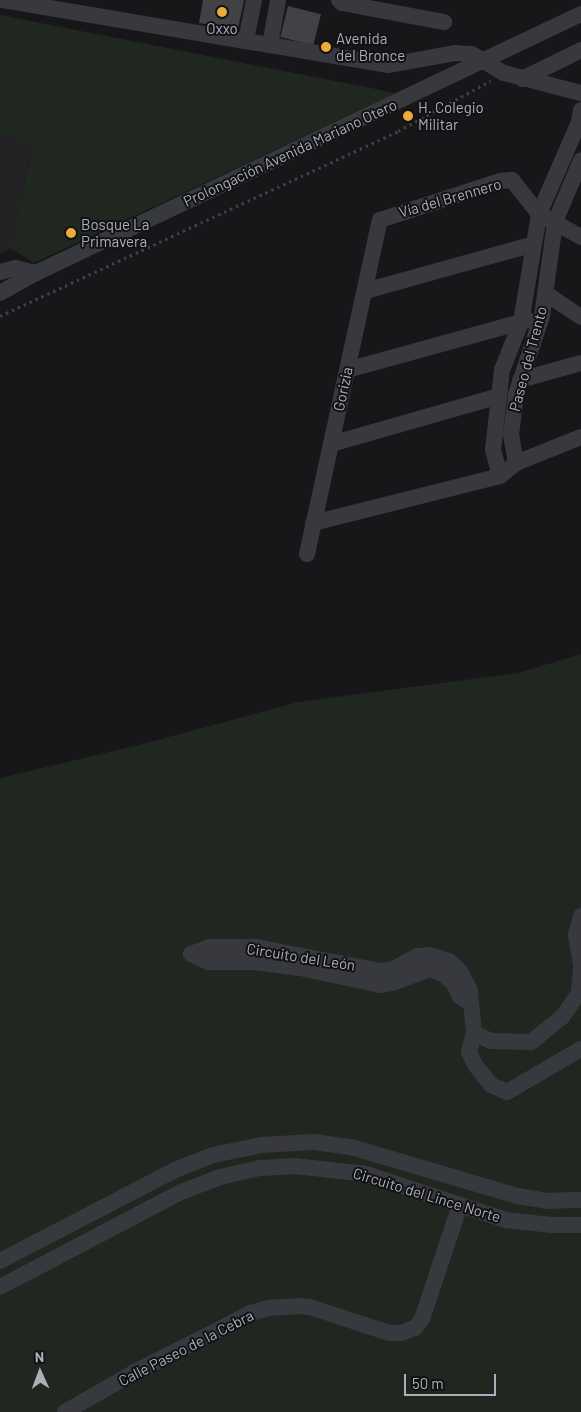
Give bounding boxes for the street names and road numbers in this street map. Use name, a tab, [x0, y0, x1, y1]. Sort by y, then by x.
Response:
street label: Prolongación Avenida Mariano Otero	[180, 95, 400, 211]
street label: Vía del Brennero	[397, 175, 503, 221]
street label: Paseo del Trento	[505, 304, 551, 414]
street label: Gorizia	[330, 365, 356, 413]
street label: Circuito del León	[245, 940, 357, 974]
street label: Circuito del Lince Norte	[351, 1164, 503, 1226]
street label: Calle Paseo de la Cebra	[115, 1306, 257, 1390]

